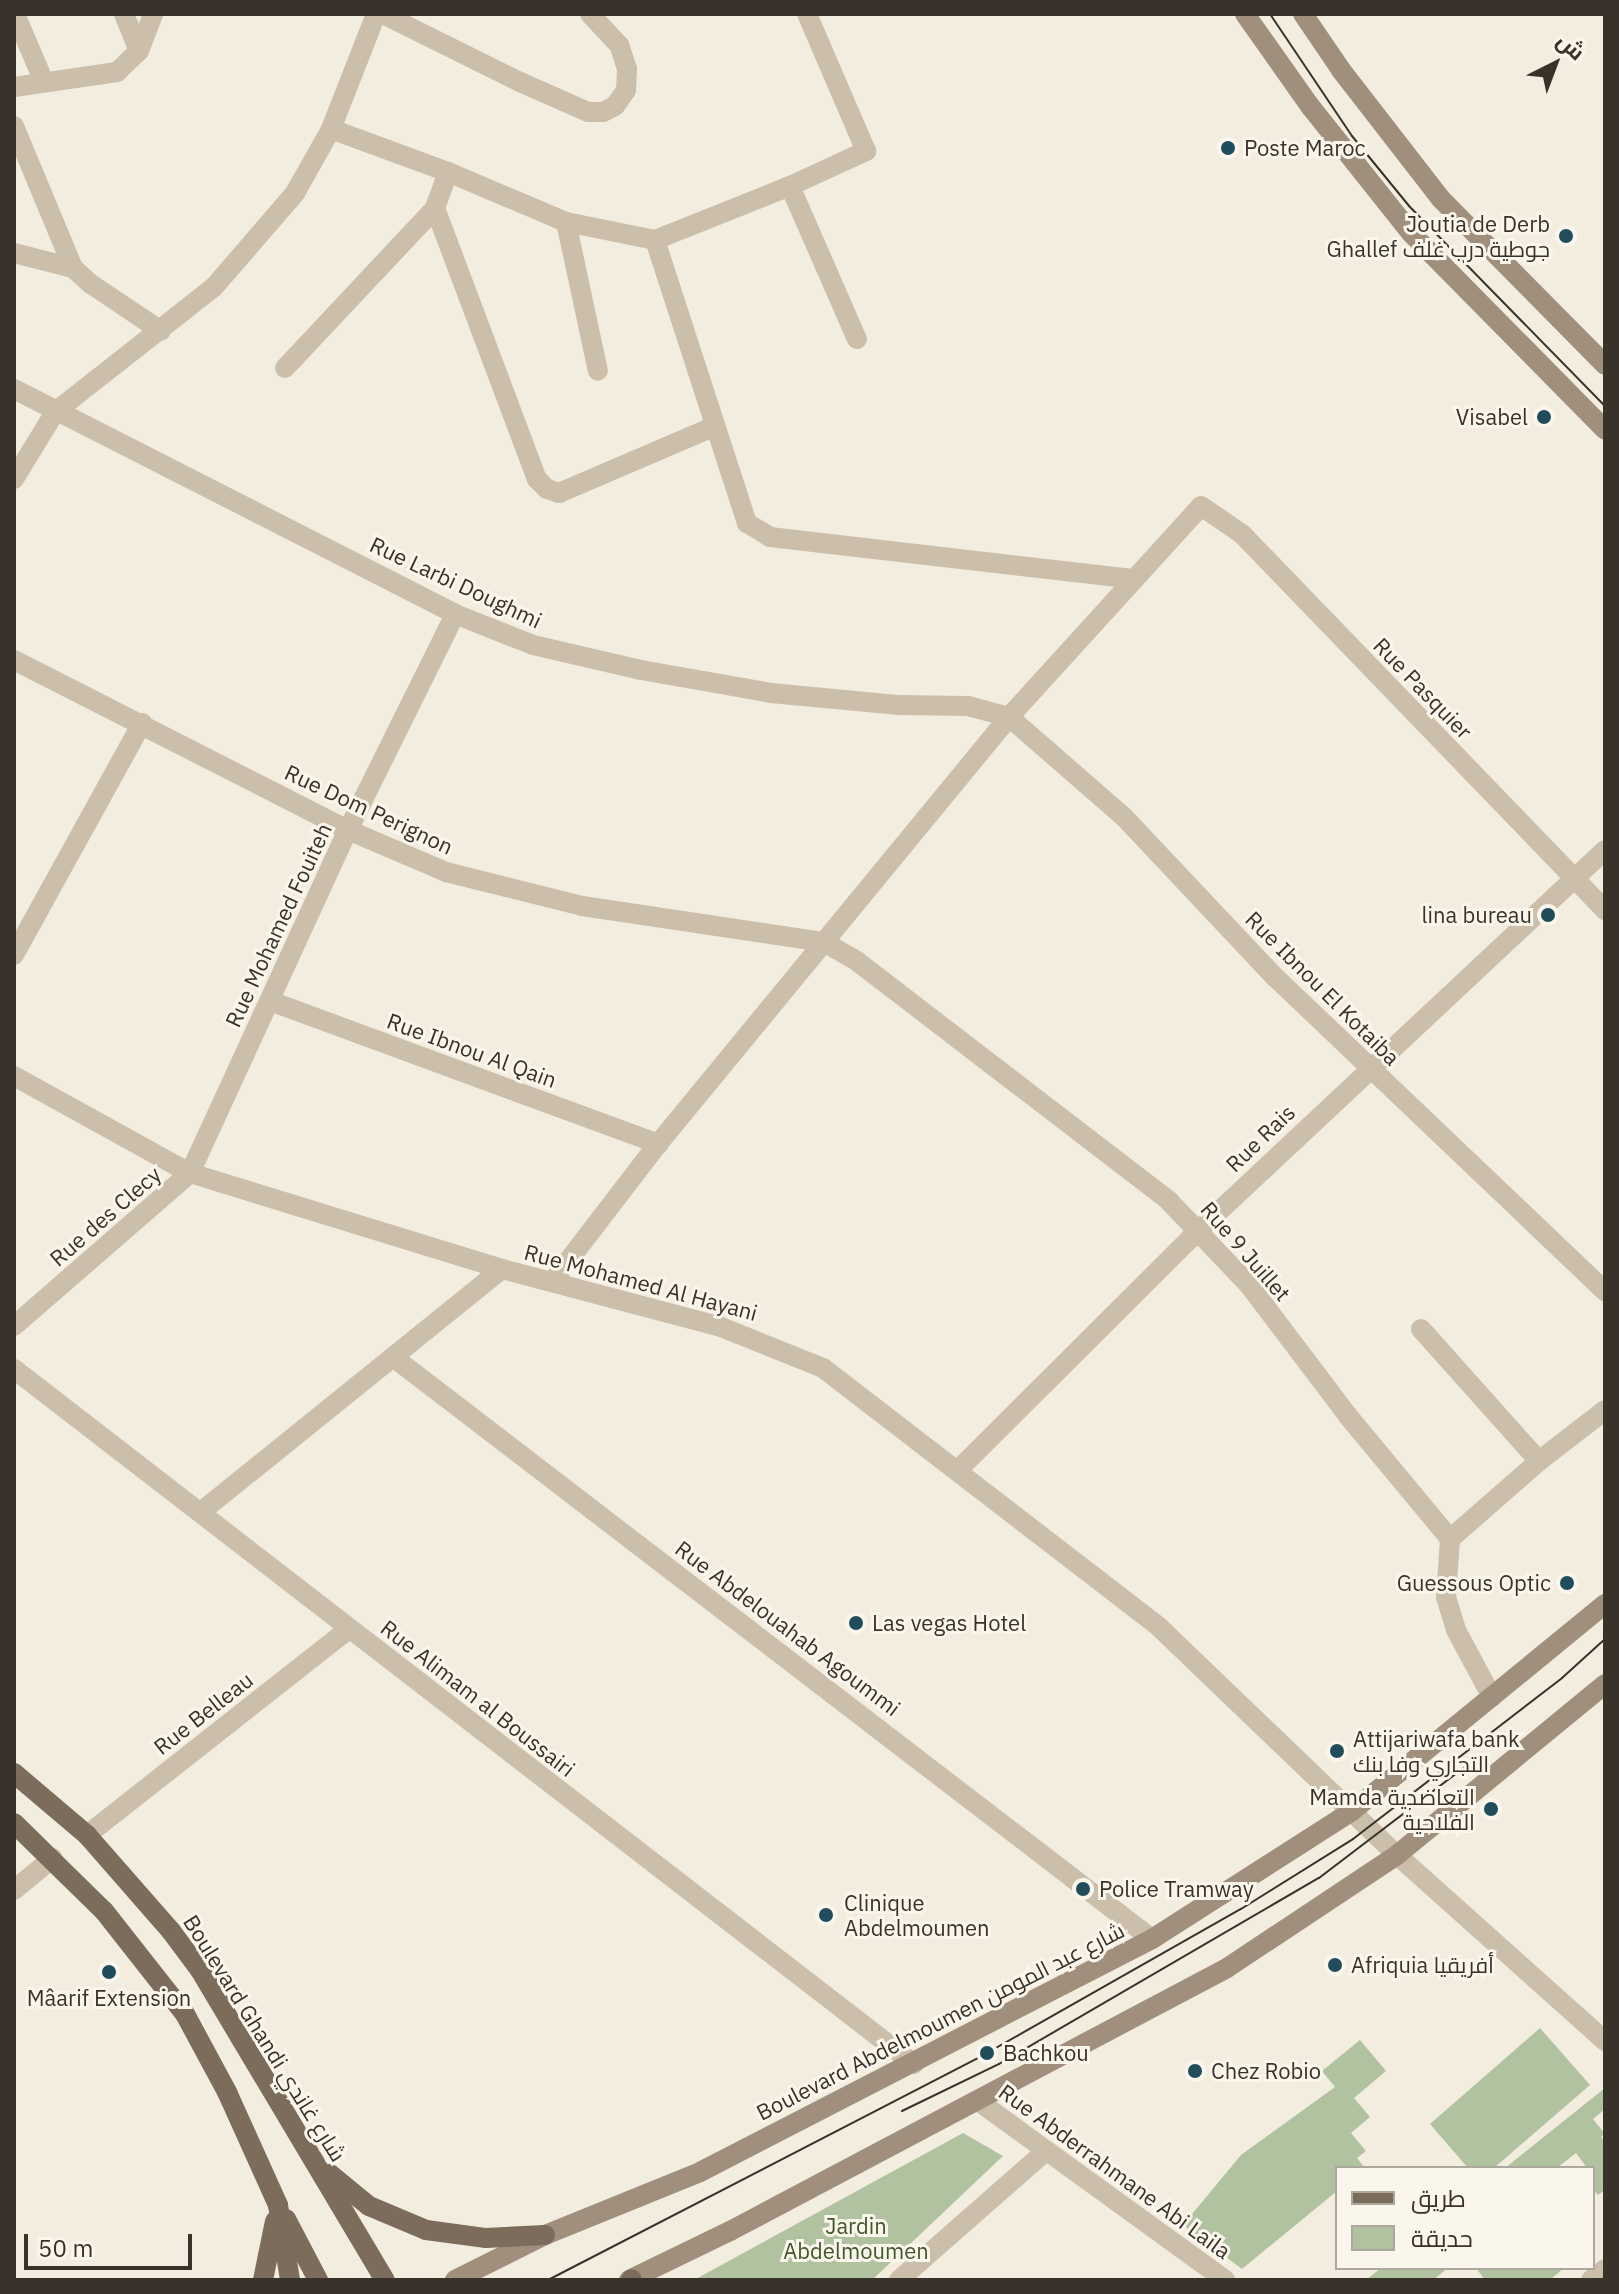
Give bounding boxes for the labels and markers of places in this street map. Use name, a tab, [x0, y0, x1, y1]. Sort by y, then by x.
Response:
place label: Poste Maroc	[1244, 135, 1366, 161]
marker: Poste Maroc	[1219, 139, 1237, 157]
place label: Joutia de Derb Ghallef جوطية درب غلف	[1327, 210, 1550, 262]
marker: Joutia de Derb Ghallef جوطية درب غلف	[1557, 227, 1575, 245]
place label: Visabel	[1456, 404, 1528, 430]
marker: Visabel	[1535, 408, 1553, 426]
place label: lina bureau	[1422, 902, 1532, 928]
marker: lina bureau	[1539, 906, 1557, 924]
place label: Guessous Optic	[1397, 1570, 1551, 1596]
marker: Guessous Optic	[1558, 1574, 1576, 1592]
place label: Las vegas Hotel	[872, 1610, 1026, 1636]
marker: Las vegas Hotel	[847, 1614, 865, 1632]
place label: Attijariwafa bank التجاري وفا بنك	[1353, 1725, 1520, 1776]
marker: Attijariwafa bank التجاري وفا بنك	[1328, 1742, 1346, 1760]
place label: Mamda التعاضدية الفلاحية	[1309, 1783, 1475, 1834]
marker: Mamda التعاضدية الفلاحية	[1482, 1800, 1500, 1818]
place label: Police Tramway	[1099, 1876, 1254, 1902]
marker: Police Tramway	[1074, 1880, 1092, 1898]
place label: Clinique Abdelmoumen	[844, 1889, 989, 1940]
marker: Clinique Abdelmoumen	[815, 1904, 837, 1926]
place label: Afriquia أفريقيا	[1351, 1952, 1494, 1978]
marker: Afriquia أفريقيا	[1326, 1956, 1344, 1974]
marker: Mâarif Extension	[100, 1963, 118, 1981]
place label: Mâarif Extension	[27, 1985, 191, 2011]
place label: Bachkou	[1003, 2040, 1089, 2066]
marker: Bachkou	[978, 2044, 996, 2062]
place label: Chez Robio	[1211, 2058, 1321, 2084]
marker: Chez Robio	[1186, 2062, 1204, 2080]

